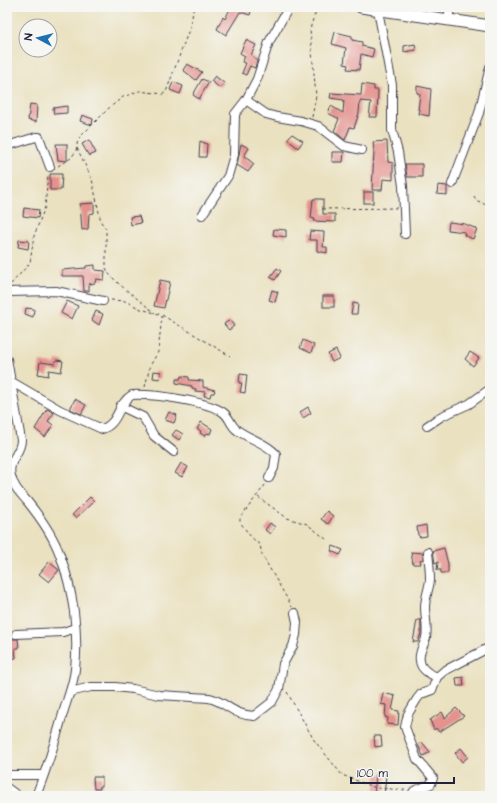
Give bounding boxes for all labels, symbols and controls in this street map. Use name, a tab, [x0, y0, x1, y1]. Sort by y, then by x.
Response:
north arrow	[18, 18, 58, 58]
text: N	[21, 32, 36, 41]
scale bar	[351, 759, 454, 785]
text: 100 m	[357, 765, 388, 782]

